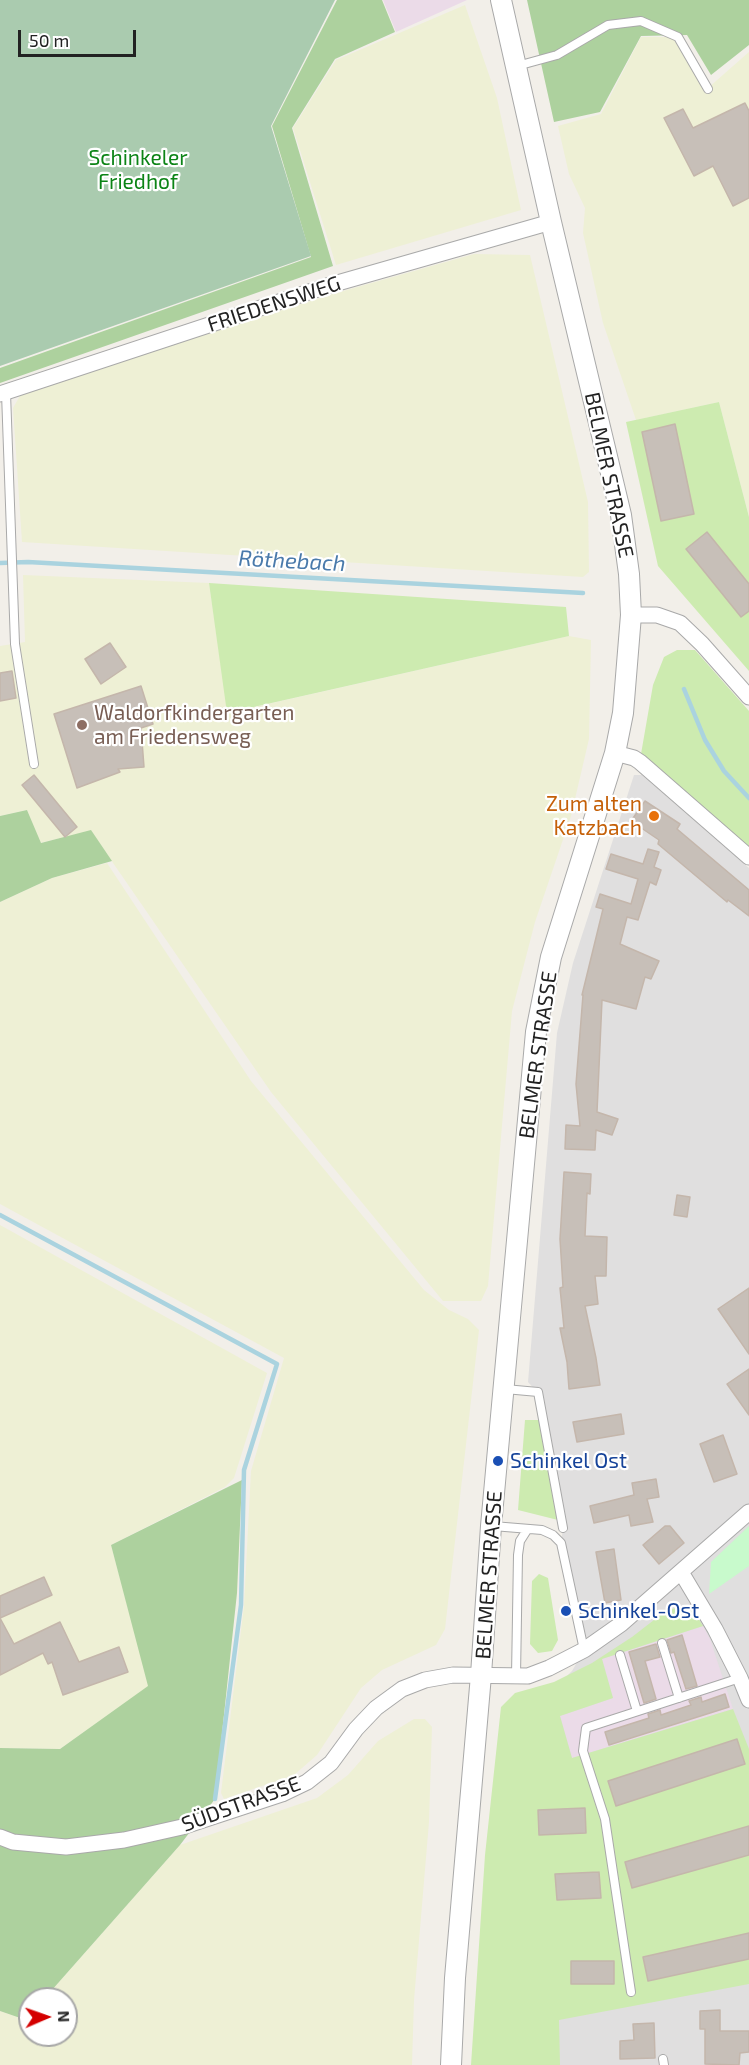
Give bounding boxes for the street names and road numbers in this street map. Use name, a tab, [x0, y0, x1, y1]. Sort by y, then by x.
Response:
street label: FRIEDENSWEG	[204, 271, 344, 337]
street label: BELMER STRASSE	[579, 390, 639, 560]
street label: BELMER STRASSE	[514, 970, 562, 1140]
street label: BELMER STRASSE	[471, 1490, 507, 1660]
street label: SÜDSTRASSE	[178, 1771, 304, 1837]

